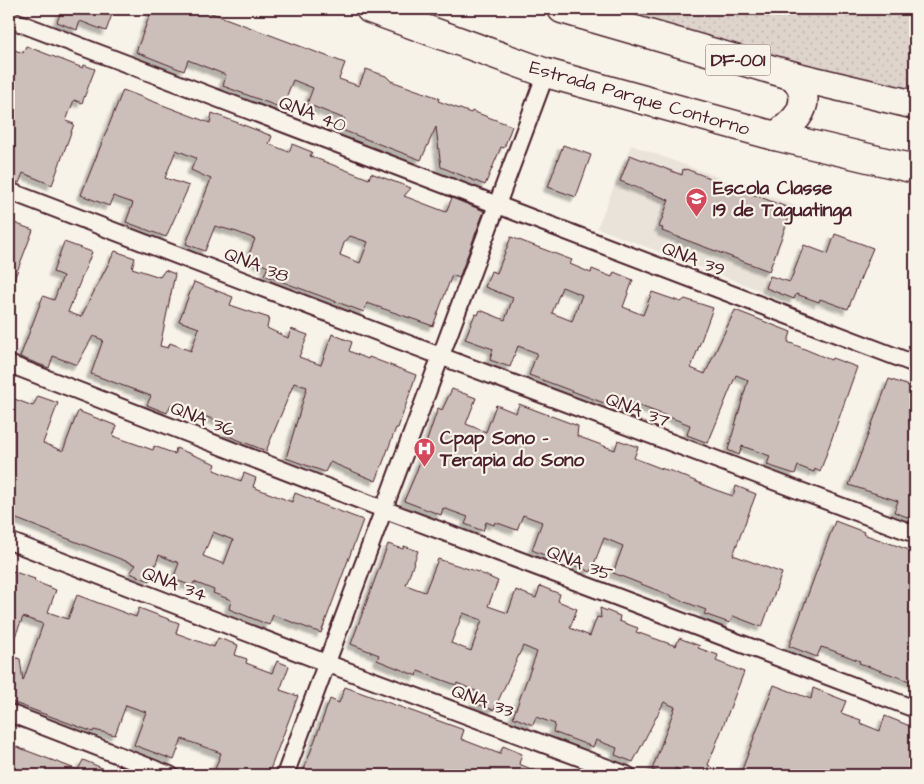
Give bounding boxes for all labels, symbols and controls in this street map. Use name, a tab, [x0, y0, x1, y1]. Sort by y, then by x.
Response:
road number: DF-001	[706, 44, 770, 76]
street label: Estrada Parque Contorno	[526, 54, 753, 143]
street label: QNA 40	[275, 89, 350, 140]
place label: Escola Classe 19 de Taguatinga	[713, 175, 852, 225]
school or university icon: Escola Classe 19 de Taguatinga	[685, 186, 709, 217]
street label: QNA 39	[658, 235, 729, 284]
street label: QNA 38	[220, 241, 293, 290]
street label: QNA 37	[602, 386, 674, 435]
street label: QNA 36	[166, 395, 239, 444]
place label: Cpap Sono - Terapia do Sono	[439, 425, 584, 474]
hospital icon: Cpap Sono - Terapia do Sono	[412, 436, 436, 467]
street label: QNA 35	[543, 539, 617, 588]
street label: QNA 34	[138, 560, 211, 609]
street label: QNA 33	[448, 678, 518, 725]

